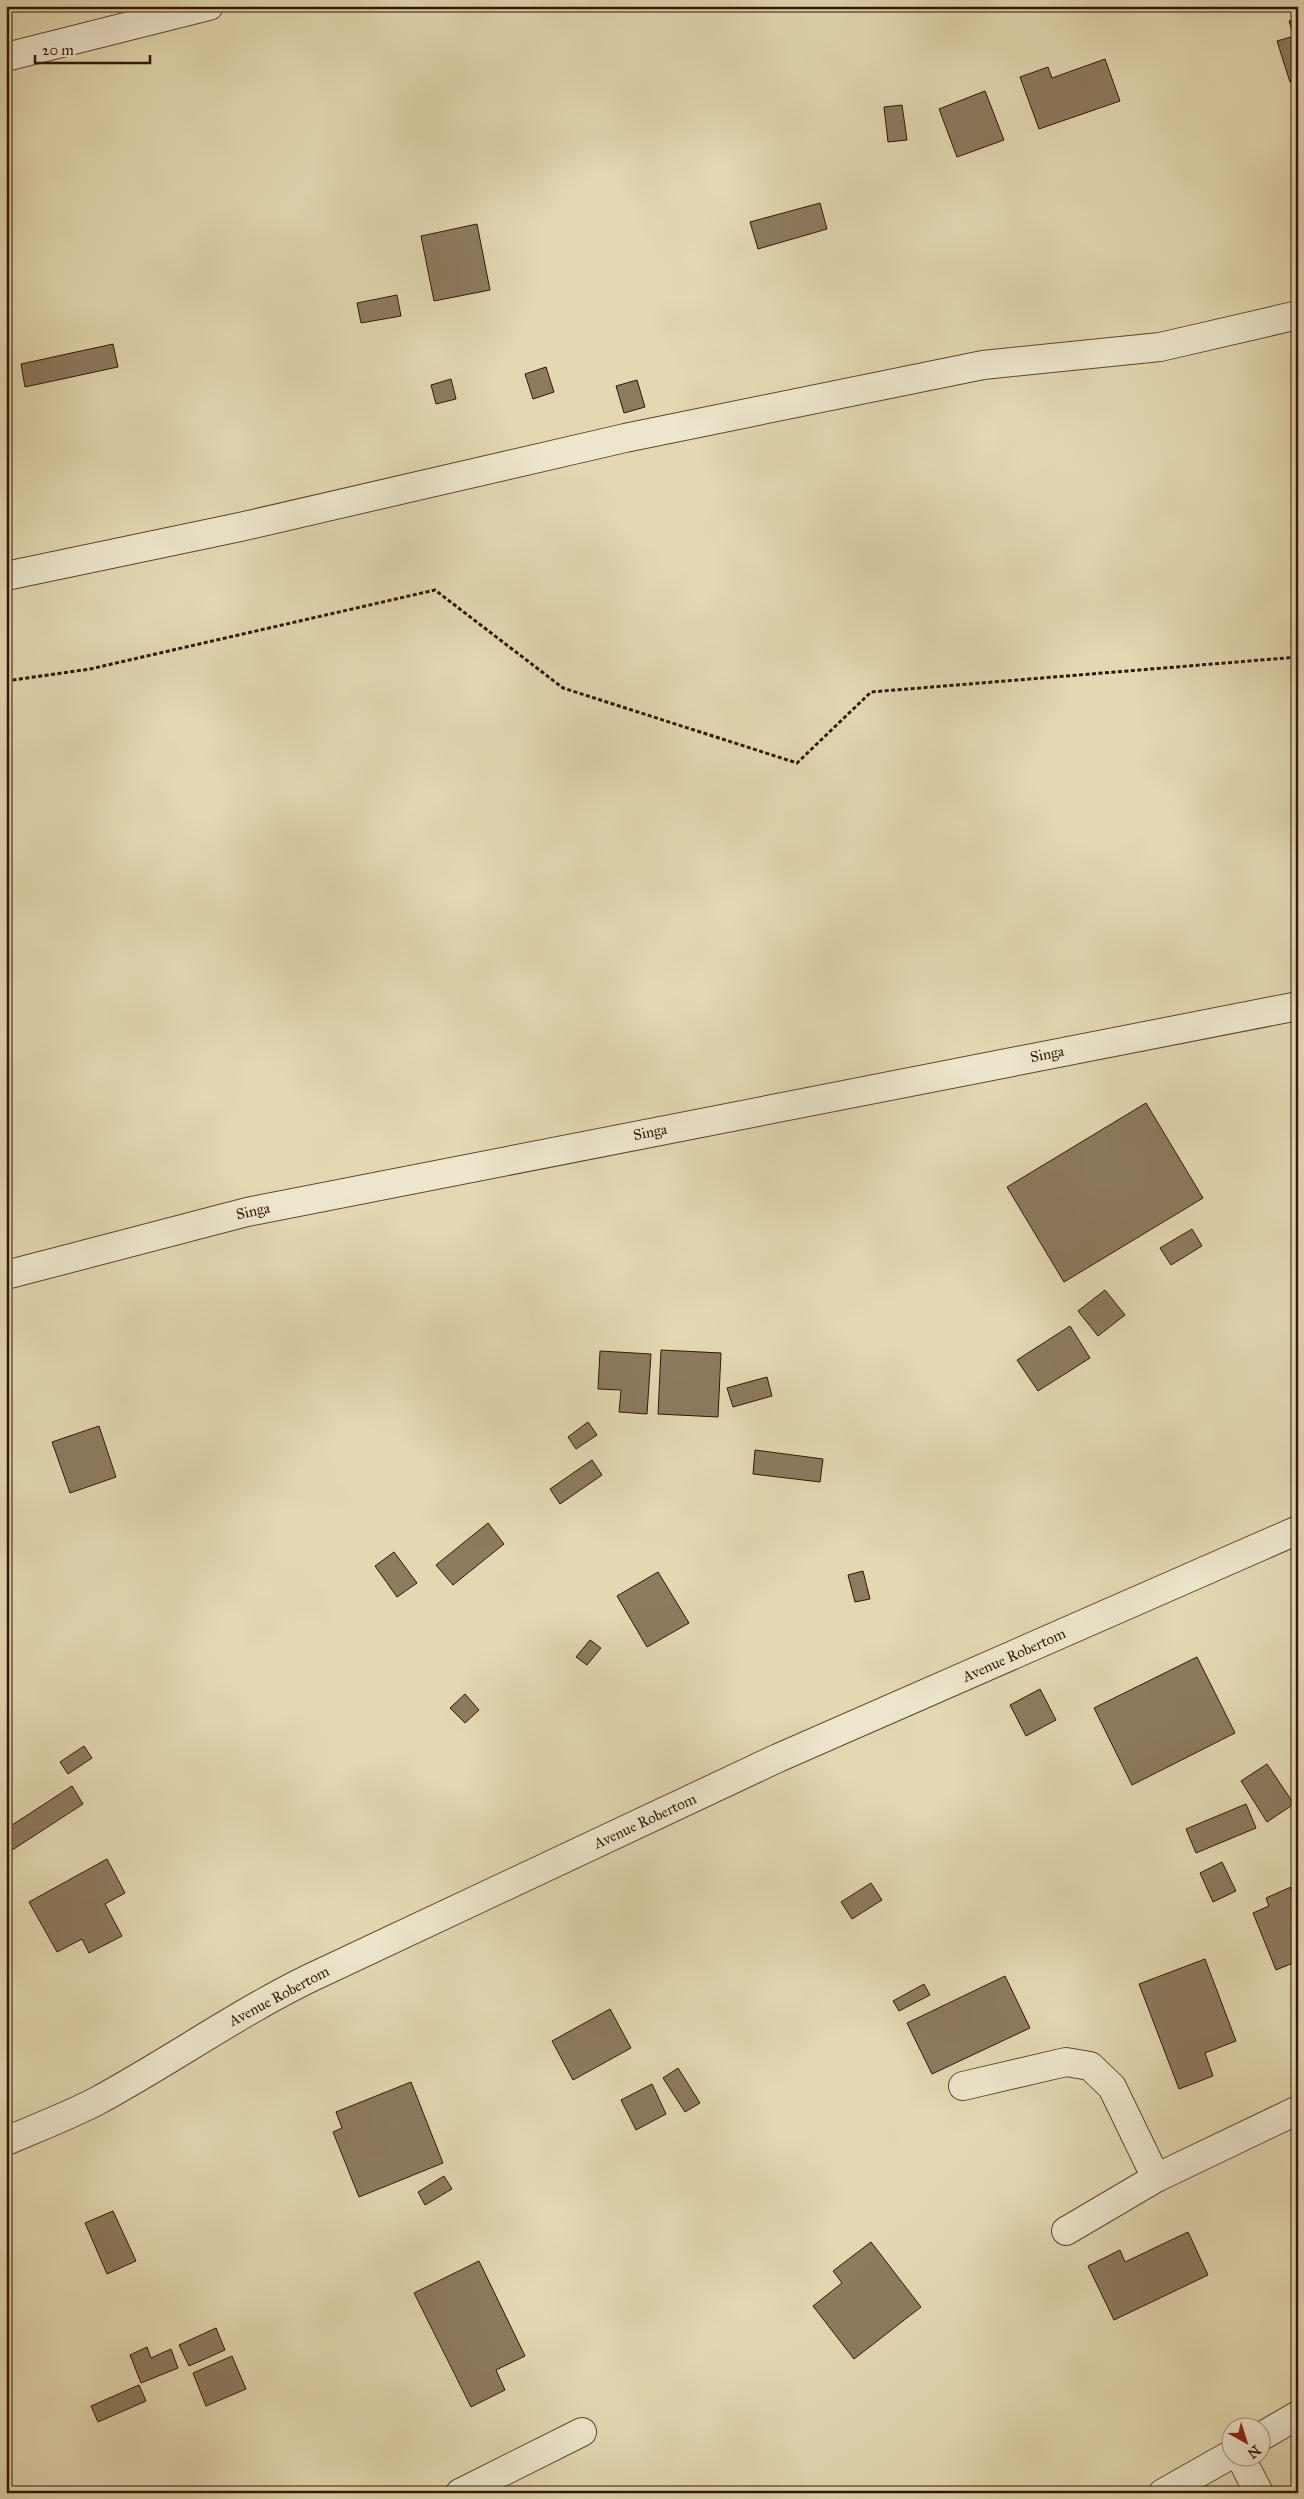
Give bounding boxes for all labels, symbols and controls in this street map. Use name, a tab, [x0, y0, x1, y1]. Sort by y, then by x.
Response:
scale bar	[35, 32, 150, 64]
text: 20 m	[42, 41, 74, 59]
street label: Singa	[1028, 1042, 1066, 1066]
street label: Singa	[631, 1120, 669, 1144]
street label: Singa	[234, 1199, 272, 1223]
street label: Avenue Robertom	[959, 1624, 1069, 1686]
street label: Avenue Robertom	[590, 1789, 699, 1853]
street label: Avenue Robertom	[225, 1962, 333, 2030]
north arrow	[1222, 2416, 1272, 2466]
text: N	[1244, 2441, 1264, 2462]

